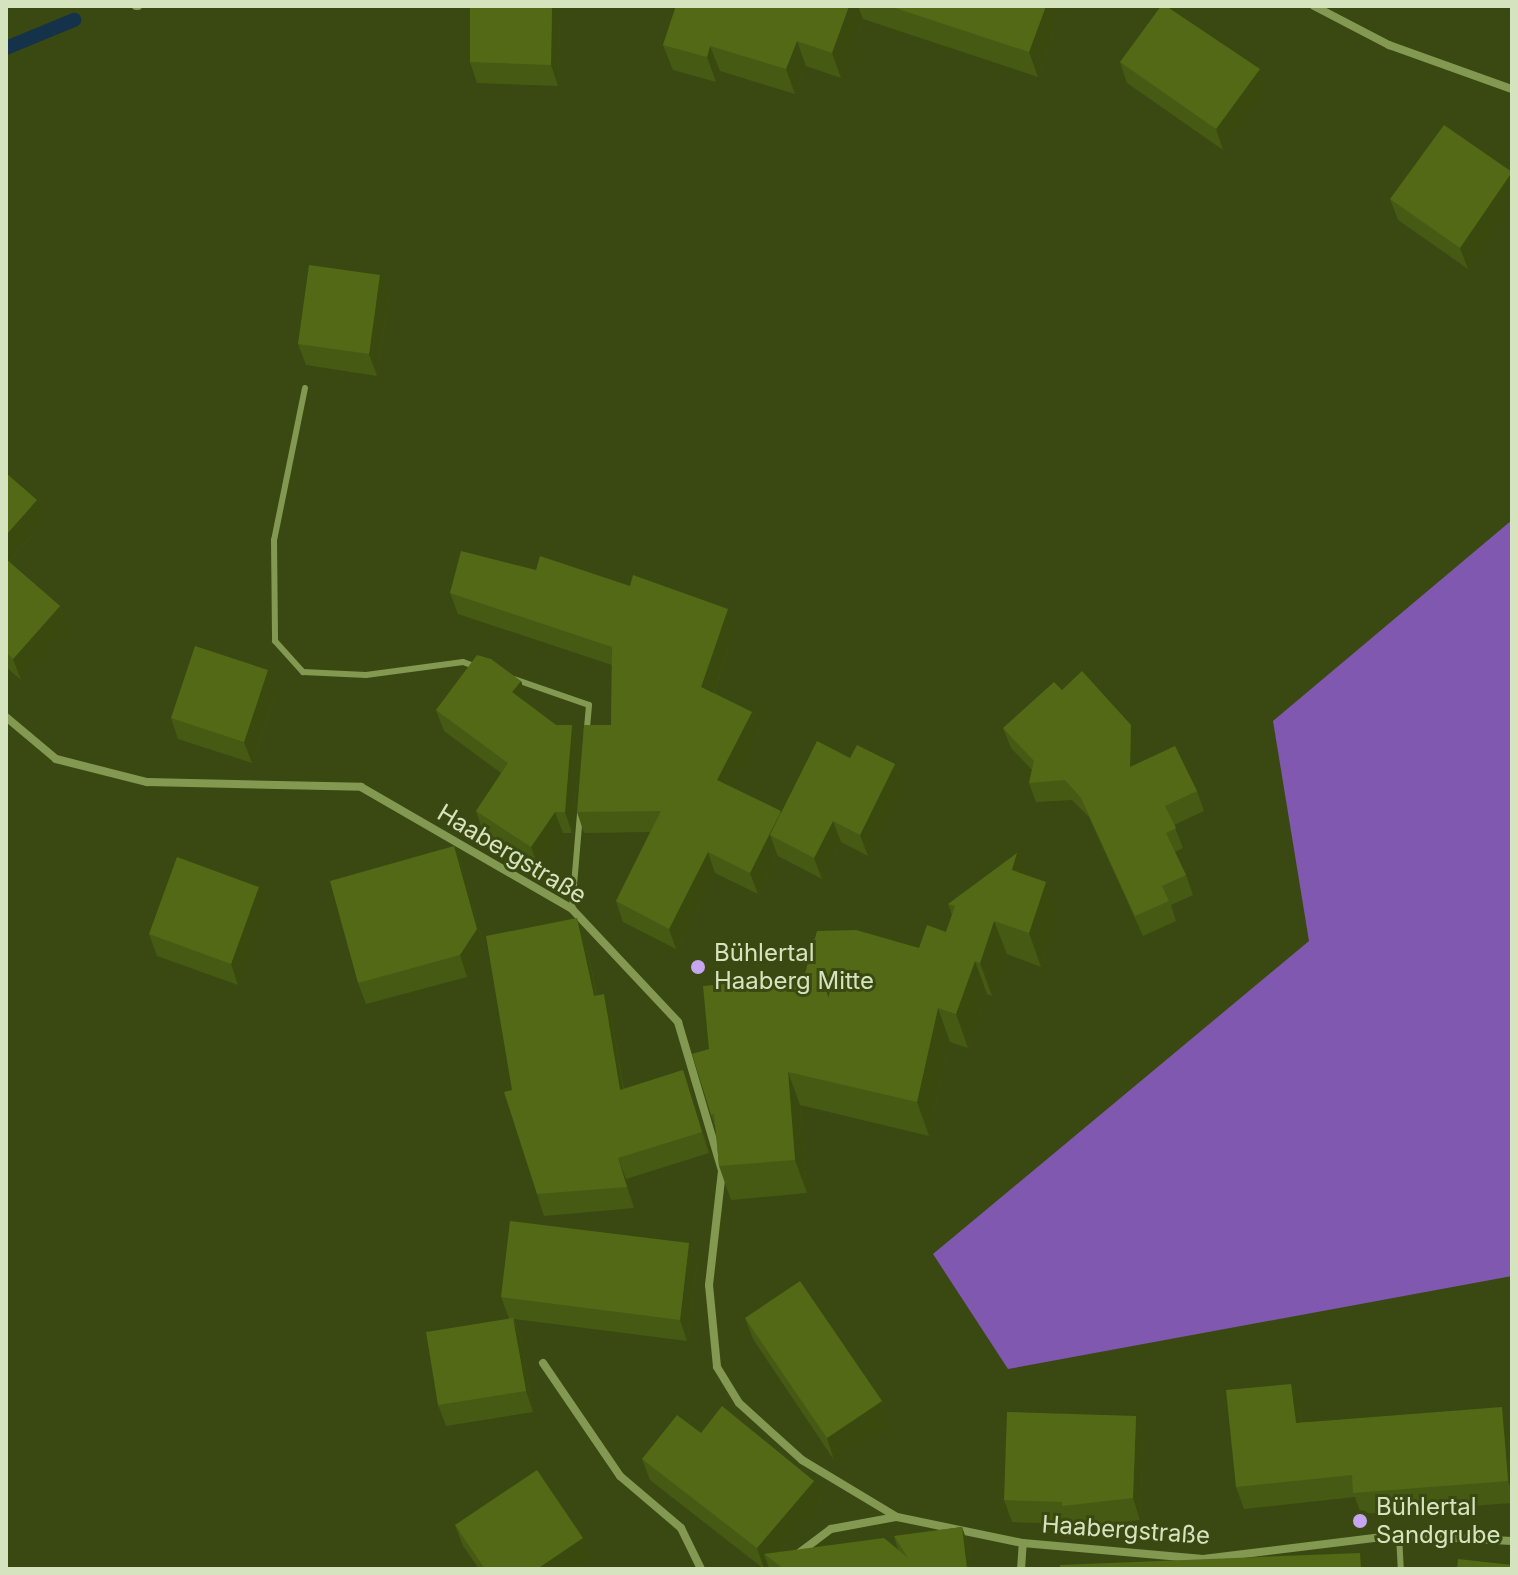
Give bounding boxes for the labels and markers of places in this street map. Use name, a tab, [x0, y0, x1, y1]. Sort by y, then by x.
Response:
place label: Bühlertal Haaberg Mitte	[714, 939, 874, 995]
marker: Bühlertal Haaberg Mitte	[689, 958, 707, 976]
place label: Bühlertal Sandgrube	[1376, 1493, 1500, 1549]
marker: Bühlertal Sandgrube	[1351, 1512, 1369, 1530]

